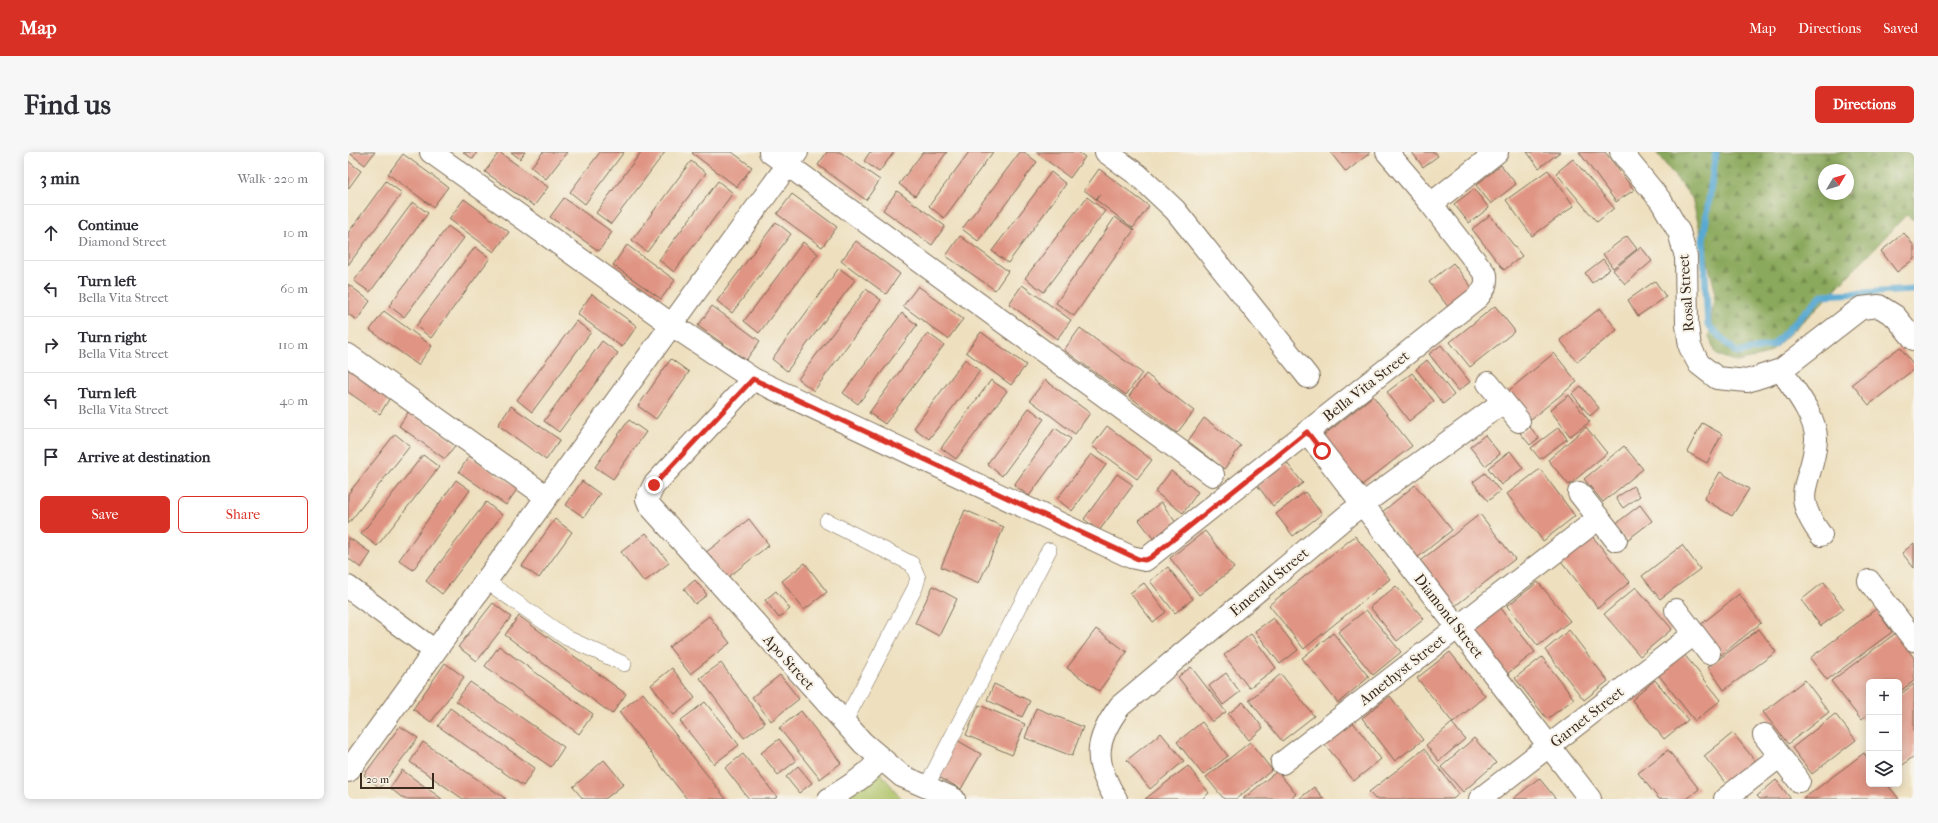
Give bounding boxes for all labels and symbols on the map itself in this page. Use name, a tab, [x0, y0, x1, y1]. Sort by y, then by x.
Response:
north arrow	[1818, 164, 1854, 200]
street label: Rosal Street	[1674, 253, 1698, 332]
street label: Bella Vita Street	[1319, 346, 1413, 425]
route start	[1313, 442, 1331, 460]
route end	[645, 476, 663, 494]
street label: Emerald Street	[1226, 543, 1313, 620]
street label: Diamond Street	[1410, 570, 1488, 662]
street label: Apo Street	[759, 630, 819, 694]
street label: Amethyst Street	[1355, 630, 1449, 710]
street label: Garnet Street	[1547, 682, 1628, 751]
scale bar	[360, 771, 434, 790]

